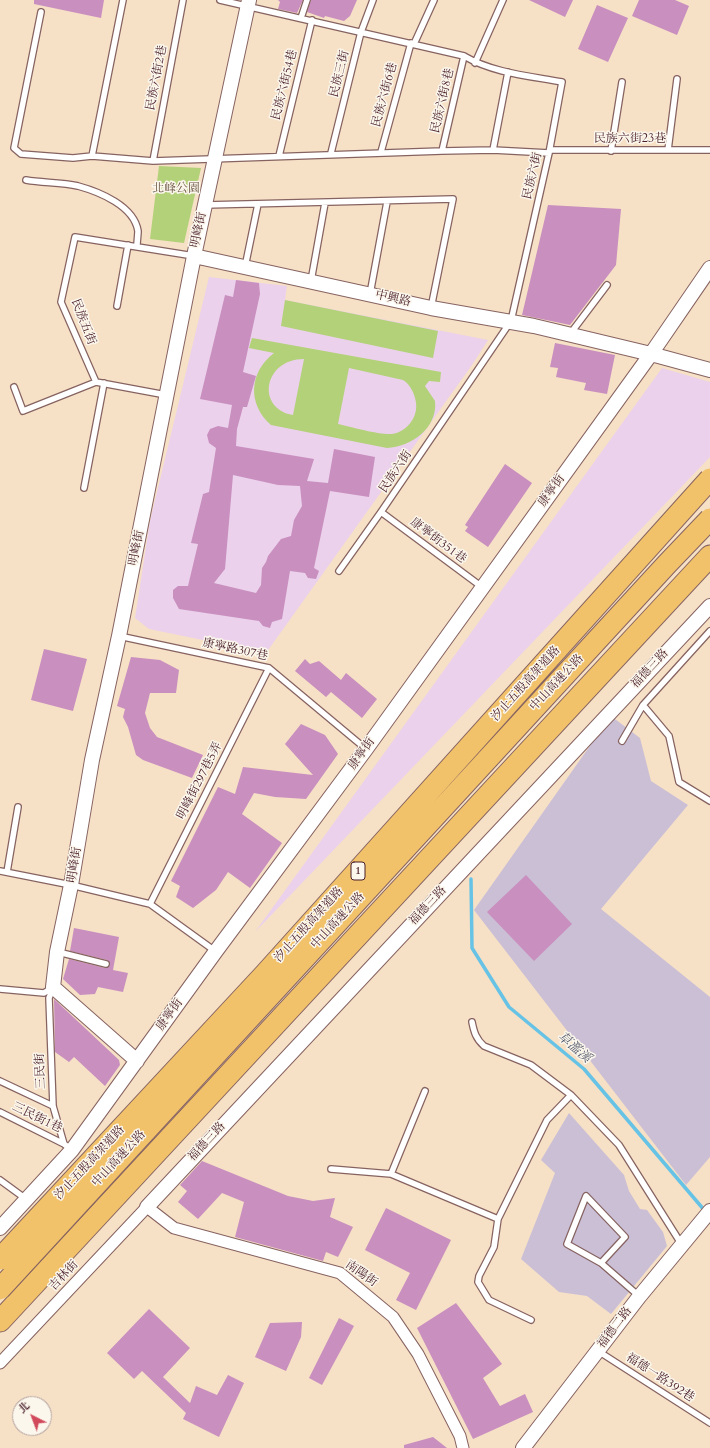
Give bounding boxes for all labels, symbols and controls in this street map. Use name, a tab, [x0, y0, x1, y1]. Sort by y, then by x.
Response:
street label: 民族六街2巷	[144, 44, 170, 112]
street label: 民族六街54巷	[269, 48, 301, 122]
street label: 民族三街	[327, 49, 353, 99]
street label: 民族六街6巷	[369, 61, 401, 129]
street label: 民族六街8巷	[429, 67, 457, 135]
street label: 民族六街23巷	[594, 132, 666, 146]
street label: 民族六街	[521, 151, 545, 201]
park label: 北峰公園	[152, 182, 200, 196]
street label: 明峰街	[188, 211, 210, 249]
street label: 中興路	[374, 288, 412, 310]
street label: 民族五街	[68, 297, 98, 347]
street label: 民族六街	[377, 448, 415, 496]
street label: 康寧街	[536, 472, 568, 510]
street label: 康寧街351巷	[407, 515, 469, 567]
street label: 明峰街	[126, 529, 148, 567]
street label: 康寧路307巷	[201, 636, 269, 664]
street label: 汐止五股高架道路	[489, 644, 563, 724]
street label: 福德三路	[628, 647, 672, 691]
street label: 中山高速公路	[527, 652, 587, 714]
street label: 康寧街	[346, 735, 378, 773]
street label: 明峰街297巷5弄	[174, 740, 226, 822]
street label: 明峰街	[65, 846, 85, 884]
road number: 1	[351, 862, 365, 880]
street label: 福德三路	[406, 884, 450, 928]
street label: 汐止五股高架道路	[272, 885, 346, 965]
street label: 中山高速公路	[308, 890, 368, 952]
street label: 康寧街	[154, 996, 186, 1034]
water label: 草濫溪	[554, 1029, 594, 1067]
street label: 三民街	[33, 1053, 49, 1089]
street label: 三民街1巷	[10, 1100, 64, 1136]
street label: 福德三路	[185, 1120, 229, 1164]
street label: 汐止五股高架道路	[52, 1123, 128, 1203]
street label: 中山高速公路	[89, 1128, 149, 1190]
street label: 吉林街	[46, 1258, 82, 1294]
street label: 南陽街	[342, 1258, 380, 1290]
street label: 福德二路	[595, 1304, 635, 1352]
street label: 福德一路392巷	[623, 1351, 697, 1405]
north arrow	[12, 1396, 52, 1436]
text: 北	[15, 1398, 33, 1417]

